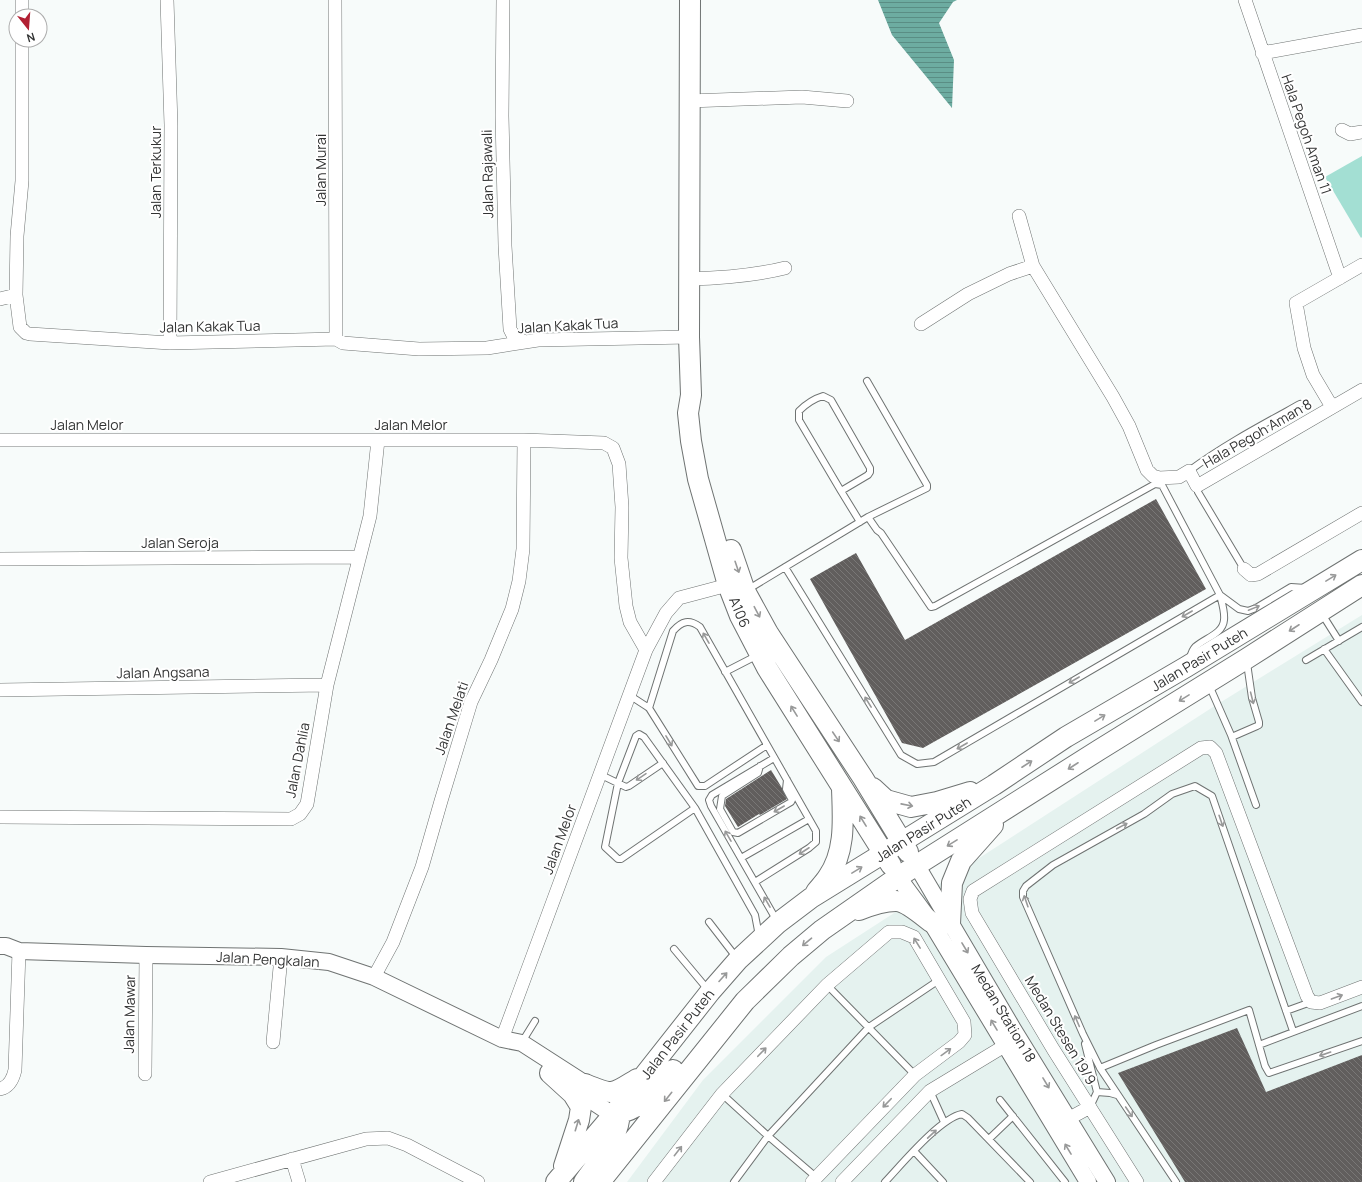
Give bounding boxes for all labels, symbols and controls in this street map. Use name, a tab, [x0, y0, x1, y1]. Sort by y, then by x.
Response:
north arrow	[8, 8, 48, 48]
text: N	[25, 30, 37, 46]
street label: Hala Pegoh Aman 11	[1277, 71, 1337, 197]
street label: Jalan Terkukur	[146, 126, 165, 218]
street label: Jalan Rajawali	[477, 129, 497, 219]
street label: Jalan Murai	[311, 134, 330, 206]
street label: Jalan Kakak Tua	[517, 313, 619, 337]
street label: Jalan Kakak Tua	[159, 316, 261, 336]
street label: Hala Pegoh Aman 8	[1199, 394, 1315, 472]
street label: Jalan Melor	[51, 415, 123, 434]
street label: Jalan Melor	[375, 415, 447, 434]
street label: Jalan Seroja	[141, 533, 219, 552]
one-way arrow	[734, 561, 741, 574]
one-way arrow	[1325, 574, 1337, 582]
street label: A106	[725, 594, 755, 630]
one-way arrow	[1247, 604, 1259, 611]
one-way arrow	[753, 606, 761, 618]
one-way arrow	[1181, 611, 1193, 619]
street label: Jalan Pasir Puteh	[1147, 623, 1251, 695]
one-way arrow	[1288, 625, 1300, 633]
one-way arrow	[701, 632, 709, 644]
street label: Jalan Angsana	[116, 662, 210, 682]
one-way arrow	[1068, 677, 1080, 685]
street label: Jalan Melati	[430, 679, 472, 757]
one-way arrow	[1249, 691, 1256, 704]
one-way arrow	[1179, 694, 1190, 702]
one-way arrow	[864, 696, 872, 708]
one-way arrow	[790, 706, 798, 717]
one-way arrow	[1094, 713, 1106, 721]
street label: Jalan Dahlia	[280, 721, 314, 799]
one-way arrow	[832, 731, 840, 742]
one-way arrow	[666, 735, 674, 747]
one-way arrow	[956, 742, 968, 750]
one-way arrow	[1021, 760, 1032, 768]
one-way arrow	[1067, 763, 1079, 771]
one-way arrow	[635, 774, 647, 782]
street label: Jalan Pasir Puteh	[872, 792, 974, 866]
street label: Jalan Melor	[538, 801, 580, 877]
one-way arrow	[900, 801, 913, 809]
one-way arrow	[773, 806, 785, 814]
one-way arrow	[1218, 814, 1225, 827]
one-way arrow	[859, 816, 867, 827]
one-way arrow	[1116, 821, 1128, 829]
one-way arrow	[724, 830, 732, 842]
one-way arrow	[946, 839, 957, 847]
one-way arrow	[799, 847, 810, 855]
one-way arrow	[851, 866, 863, 874]
one-way arrow	[762, 896, 770, 908]
one-way arrow	[1021, 896, 1029, 908]
one-way arrow	[913, 937, 921, 949]
one-way arrow	[802, 938, 813, 947]
one-way arrow	[961, 942, 969, 954]
street label: Jalan Pengkalan	[216, 947, 320, 971]
street label: Medan Station 18	[967, 961, 1041, 1065]
one-way arrow	[719, 972, 728, 982]
street label: Medan Stesen 19/9	[1021, 972, 1101, 1088]
street label: Jalan Mawar	[119, 974, 139, 1054]
street label: Jalan Pasir Puteh	[636, 985, 718, 1083]
one-way arrow	[1330, 992, 1342, 1000]
one-way arrow	[1072, 1015, 1080, 1027]
one-way arrow	[989, 1019, 997, 1031]
one-way arrow	[757, 1048, 766, 1058]
one-way arrow	[940, 1048, 951, 1056]
one-way arrow	[1320, 1050, 1332, 1058]
one-way arrow	[1042, 1077, 1050, 1088]
one-way arrow	[663, 1091, 672, 1102]
one-way arrow	[883, 1098, 892, 1108]
one-way arrow	[1125, 1107, 1133, 1118]
one-way arrow	[574, 1119, 581, 1132]
one-way arrow	[927, 1129, 937, 1139]
one-way arrow	[1064, 1143, 1072, 1155]
one-way arrow	[673, 1146, 682, 1157]

